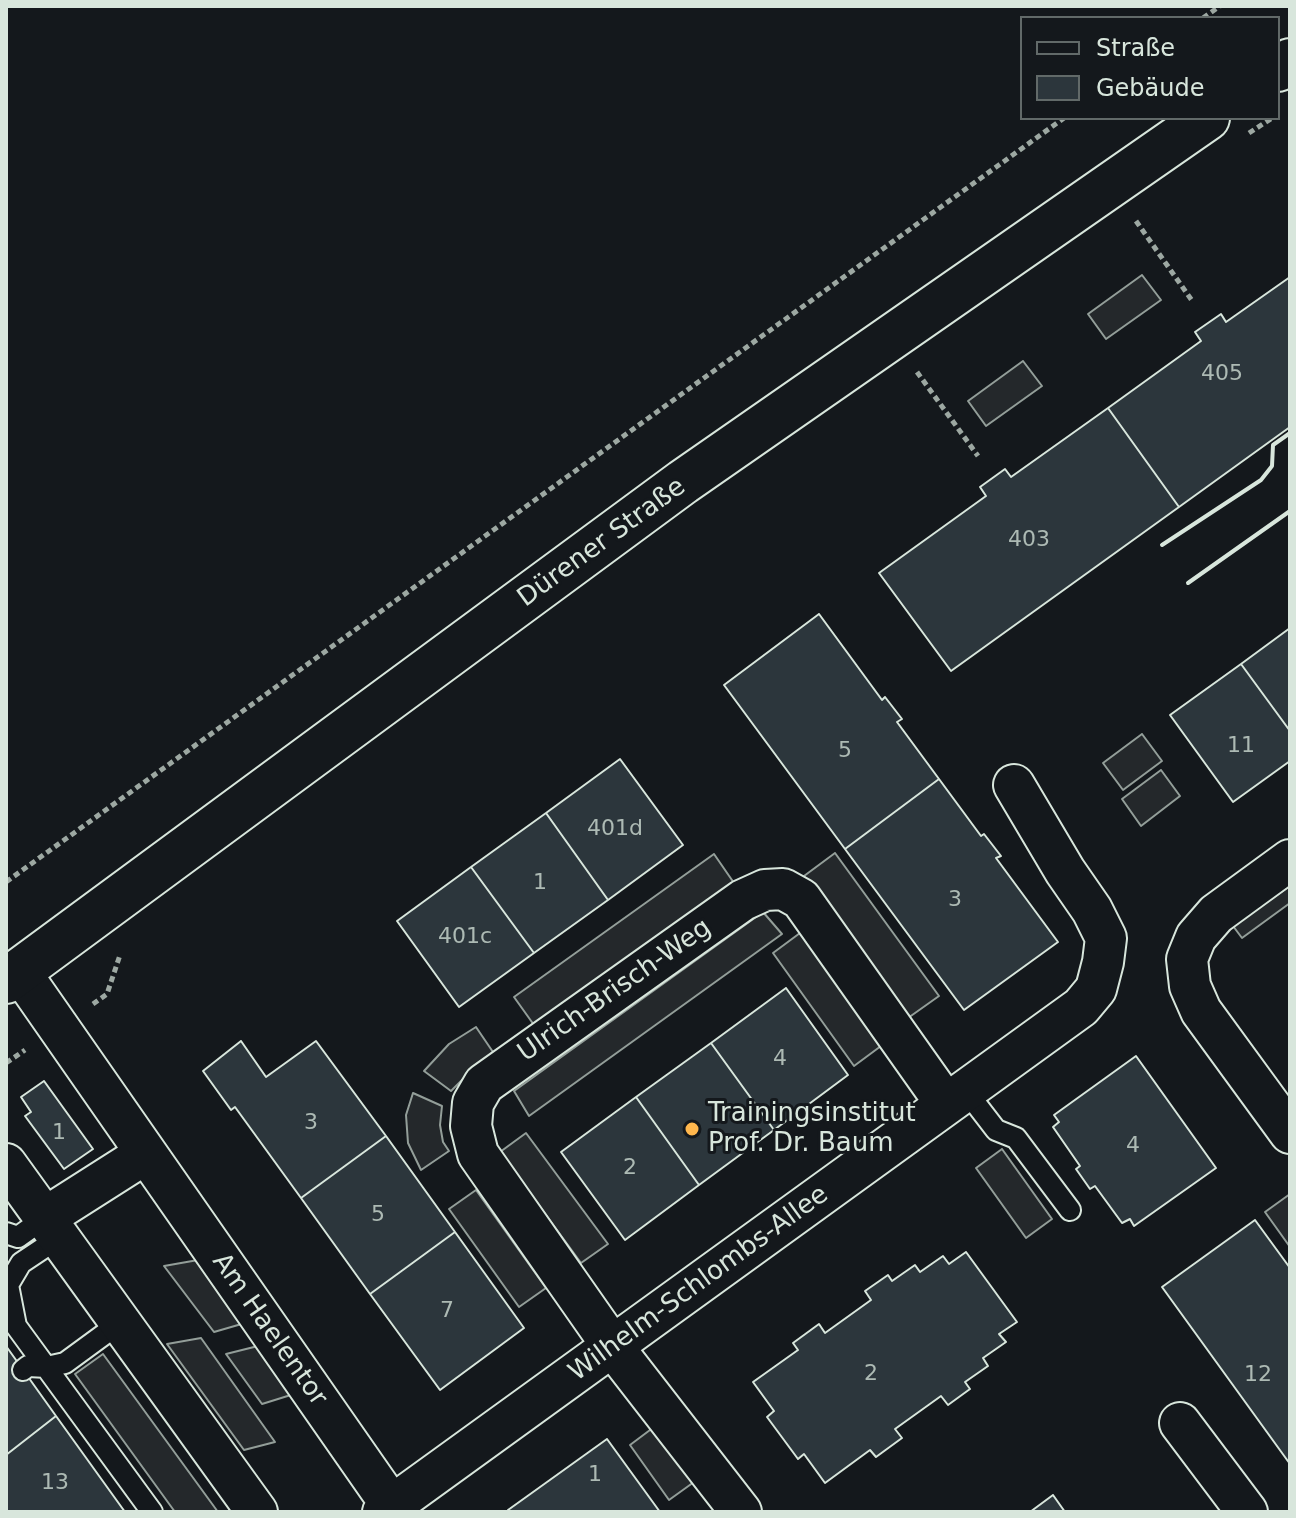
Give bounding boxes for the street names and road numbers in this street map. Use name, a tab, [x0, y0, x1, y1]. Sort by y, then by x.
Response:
street label: Dürener Straße	[512, 472, 692, 614]
street label: Ulrich-Brisch-Weg	[512, 913, 718, 1069]
street label: Wilhelm-Schlombs-Allee	[563, 1179, 835, 1389]
street label: Am Haelentor	[205, 1248, 333, 1412]

